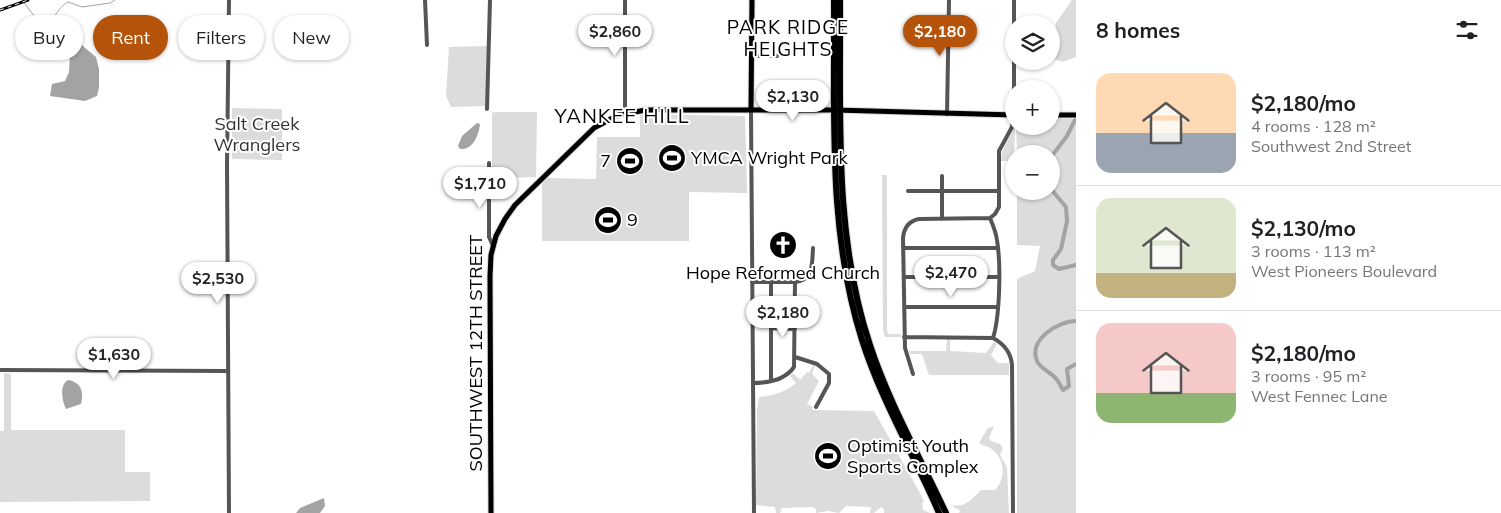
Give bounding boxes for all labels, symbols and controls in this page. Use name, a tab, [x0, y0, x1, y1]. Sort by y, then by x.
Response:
chip: Buy	[15, 15, 83, 60]
chip: Rent	[93, 15, 168, 60]
chip: Filters	[178, 15, 264, 60]
chip: New	[274, 15, 349, 60]
pin: $2,860	[574, 15, 656, 57]
district label: PARK RIDGE HEIGHTS	[727, 15, 849, 61]
pin: $2,180	[899, 15, 981, 57]
map controls	[1005, 15, 1060, 200]
button: layers	[1005, 15, 1060, 70]
icon: filters	[1453, 16, 1481, 44]
text: 8 homes	[1096, 17, 1180, 43]
text: $2,860	[589, 21, 641, 41]
text: $2,180	[914, 21, 966, 41]
pin: $2,130	[752, 80, 834, 122]
button: +	[1005, 80, 1060, 135]
text: $2,130	[767, 86, 819, 106]
text: $2,180/mo	[1251, 90, 1356, 116]
icon: home	[1136, 93, 1196, 153]
district label: YANKEE HILL	[553, 103, 690, 128]
park label: Salt Creek Wranglers	[213, 112, 301, 156]
text: 4 rooms · 128 m²	[1251, 116, 1376, 136]
text: Southwest 2nd Street	[1251, 136, 1411, 156]
sports icon: YMCA Wright Park	[657, 143, 687, 173]
button: −	[1005, 145, 1060, 200]
sports icon: 7	[615, 146, 645, 176]
place label: YMCA Wright Park	[690, 146, 848, 169]
place label: 7	[600, 149, 611, 172]
pin: $1,710	[439, 166, 521, 209]
text: $1,710	[454, 173, 506, 193]
sports icon: 9	[593, 205, 623, 235]
place label: 9	[627, 208, 638, 231]
text: $2,130/mo	[1251, 215, 1356, 241]
icon: home	[1136, 218, 1196, 278]
church icon: Hope Reformed Church	[768, 230, 798, 260]
street label: SOUTHWEST 12TH STREET	[464, 234, 487, 471]
text: 3 rooms · 113 m²	[1251, 241, 1376, 261]
pin: $2,470	[910, 256, 992, 298]
place label: Hope Reformed Church	[686, 261, 880, 284]
text: West Pioneers Boulevard	[1251, 261, 1437, 281]
pin: $2,530	[177, 262, 259, 304]
text: $2,470	[925, 262, 977, 282]
text: $2,530	[192, 268, 244, 288]
pin: $2,180	[742, 296, 824, 338]
text: $2,180	[757, 302, 809, 322]
pin: $1,630	[73, 338, 155, 380]
text: $2,180/mo	[1251, 340, 1356, 366]
icon: home	[1136, 343, 1196, 403]
text: $1,630	[88, 344, 140, 364]
text: 3 rooms · 95 m²	[1251, 366, 1366, 386]
text: West Fennec Lane	[1251, 386, 1388, 406]
place label: Optimist Youth Sports Complex	[847, 434, 979, 478]
sports icon: Optimist Youth Sports Complex	[813, 441, 843, 471]

